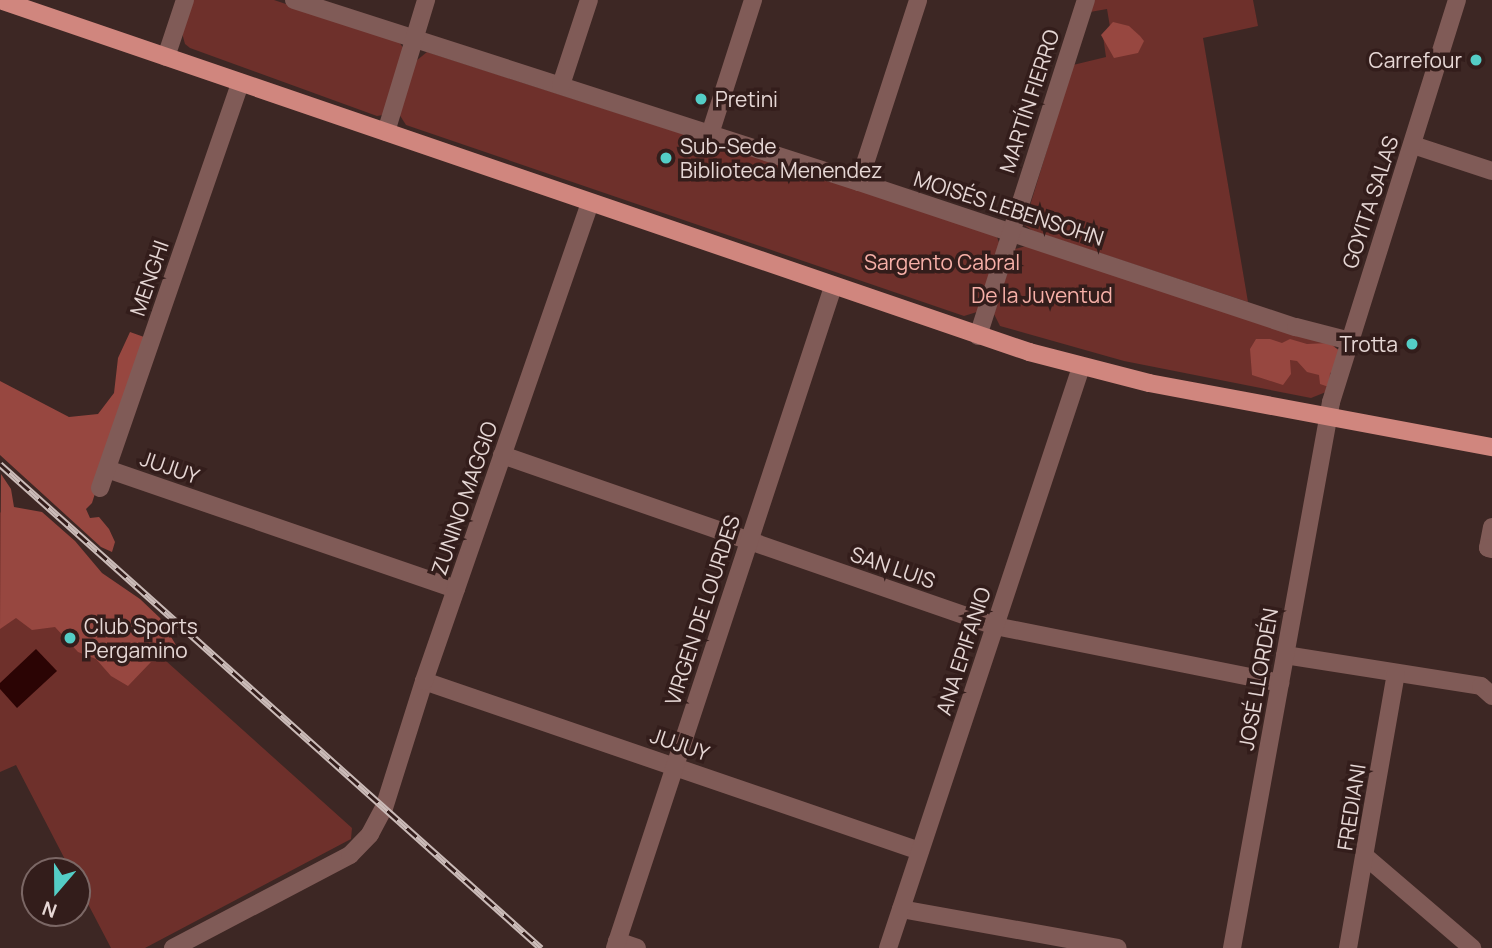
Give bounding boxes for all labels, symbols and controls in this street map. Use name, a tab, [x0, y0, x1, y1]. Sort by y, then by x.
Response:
street label: MARTÍN FIERRO	[994, 26, 1064, 176]
place label: Carrefour	[1369, 47, 1462, 73]
marker: Carrefour	[1468, 52, 1484, 68]
place label: Pretini	[715, 86, 778, 112]
marker: Pretini	[693, 91, 709, 107]
street label: GOYITA SALAS	[1337, 132, 1403, 272]
place label: Sub-Sede Biblioteca Menendez	[680, 133, 882, 183]
marker: Sub-Sede Biblioteca Menendez	[658, 150, 674, 166]
street label: MOISÉS LEBENSOHN	[911, 165, 1107, 251]
street label: MENGHI	[124, 237, 174, 319]
park label: Sargento Cabral	[864, 249, 1020, 275]
park label: De la Juventud	[971, 282, 1113, 308]
place label: Trotta	[1340, 331, 1398, 357]
marker: Trotta	[1404, 336, 1420, 352]
street label: ZUNINO MAGGIO	[426, 418, 502, 578]
street label: JUJUY	[137, 445, 203, 489]
street label: VIRGEN DE LOURDES	[659, 512, 745, 708]
street label: SAN LUIS	[847, 541, 939, 593]
street label: ANA EPIFANIO	[930, 584, 996, 718]
street label: JOSÉ LLORDÉN	[1233, 606, 1283, 752]
place label: Club Sports Pergamino	[84, 613, 198, 663]
marker: Club Sports Pergamino	[62, 630, 78, 646]
street label: JUJUY	[647, 722, 713, 766]
street label: FREDIANI	[1332, 762, 1370, 852]
north arrow	[21, 857, 91, 927]
text: N	[39, 895, 60, 924]

